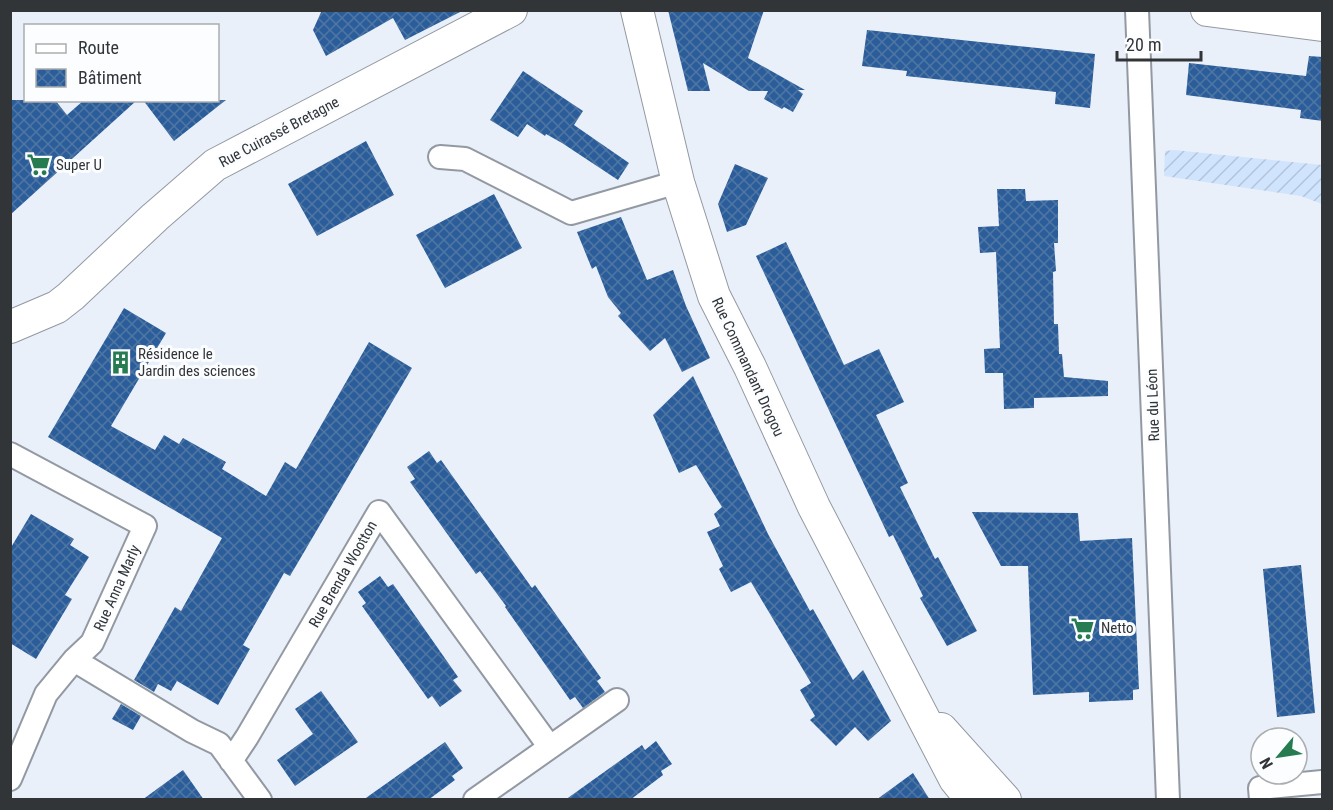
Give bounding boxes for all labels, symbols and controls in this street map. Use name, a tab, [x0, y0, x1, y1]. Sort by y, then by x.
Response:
legend	[24, 24, 219, 102]
scale bar	[1117, 24, 1201, 62]
text: 20 m	[1126, 34, 1161, 55]
text: Route	[78, 37, 119, 58]
text: Bâtiment	[78, 67, 142, 88]
street label: Rue Cuirassé Bretagne	[216, 93, 342, 171]
supermarket icon: Super U	[25, 152, 51, 178]
place label: Super U	[56, 156, 102, 174]
street label: Rue Commandant Drogou	[708, 295, 788, 439]
place label: Résidence le Jardin des sciences	[138, 345, 256, 380]
building icon: Résidence le Jardin des sciences	[107, 350, 133, 376]
street label: Rue du Léon	[1143, 368, 1163, 442]
street label: Rue Brenda Wootton	[305, 517, 381, 631]
street label: Rue Anna Marly	[90, 542, 144, 634]
supermarket icon: Netto	[1070, 615, 1096, 641]
place label: Netto	[1101, 619, 1134, 637]
north arrow	[1249, 726, 1309, 786]
text: N	[1256, 754, 1277, 772]

